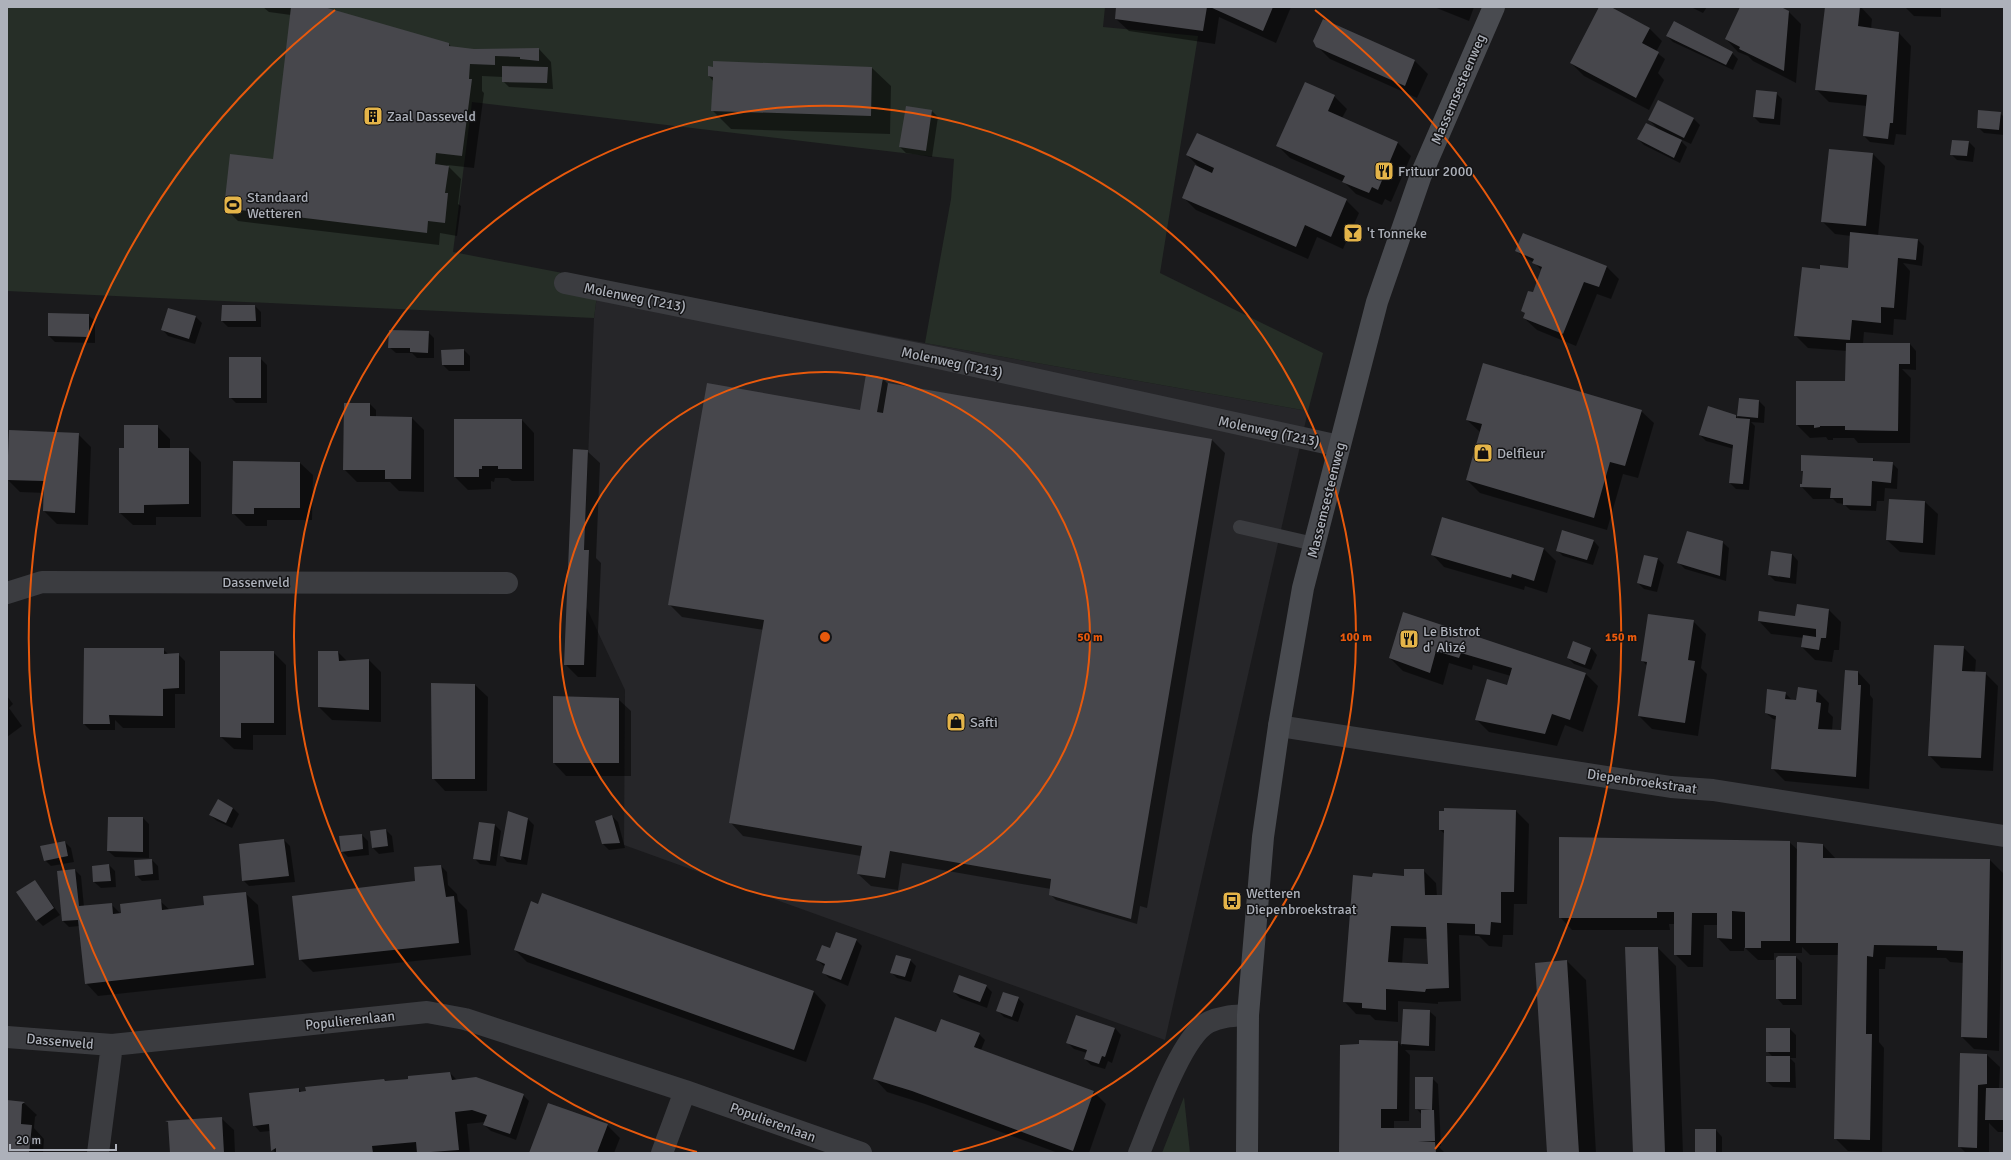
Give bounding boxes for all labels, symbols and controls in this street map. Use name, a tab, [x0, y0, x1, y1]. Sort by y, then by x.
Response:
street label: Massemsesteenweg	[1427, 31, 1489, 147]
building icon: Zaal Dasseveld	[362, 105, 384, 127]
place label: Zaal Dasseveld	[387, 108, 476, 125]
restaurant icon: Frituur 2000	[1373, 160, 1395, 182]
place label: Frituur 2000	[1398, 163, 1473, 180]
place label: Standaard Wetteren	[247, 189, 308, 222]
sports icon: Standaard Wetteren	[222, 194, 244, 216]
bar icon: 't Tonneke	[1342, 222, 1364, 244]
place label: 't Tonneke	[1367, 225, 1427, 242]
street label: Molenweg (T213)	[583, 279, 687, 316]
street label: Molenweg (T213)	[900, 343, 1004, 382]
street label: Molenweg (T213)	[1217, 412, 1321, 451]
street label: Massemsesteenweg	[1304, 441, 1349, 560]
shop icon: Delfleur	[1472, 442, 1494, 464]
place label: Delfleur	[1497, 445, 1546, 462]
street label: Dassenveld	[222, 574, 290, 591]
place label: Le Bistrot d' Alizé	[1423, 623, 1480, 656]
restaurant icon: Le Bistrot d' Alizé	[1398, 628, 1420, 650]
centre of rings	[818, 630, 832, 644]
text: 50 m	[1077, 630, 1103, 645]
text: 100 m	[1340, 630, 1372, 645]
text: 150 m	[1605, 630, 1637, 645]
shop icon: Safti	[945, 711, 967, 733]
place label: Safti	[970, 714, 998, 731]
street label: Diepenbroekstraat	[1586, 765, 1698, 798]
place label: Wetteren Diepenbroekstraat	[1246, 885, 1357, 918]
bus stop icon: Wetteren Diepenbroekstraat	[1221, 890, 1243, 912]
street label: Populierenlaan	[304, 1007, 396, 1034]
street label: Dassenveld	[26, 1030, 94, 1053]
street label: Populierenlaan	[728, 1099, 818, 1146]
scale bar	[10, 1126, 116, 1152]
text: 20 m	[16, 1133, 41, 1148]

